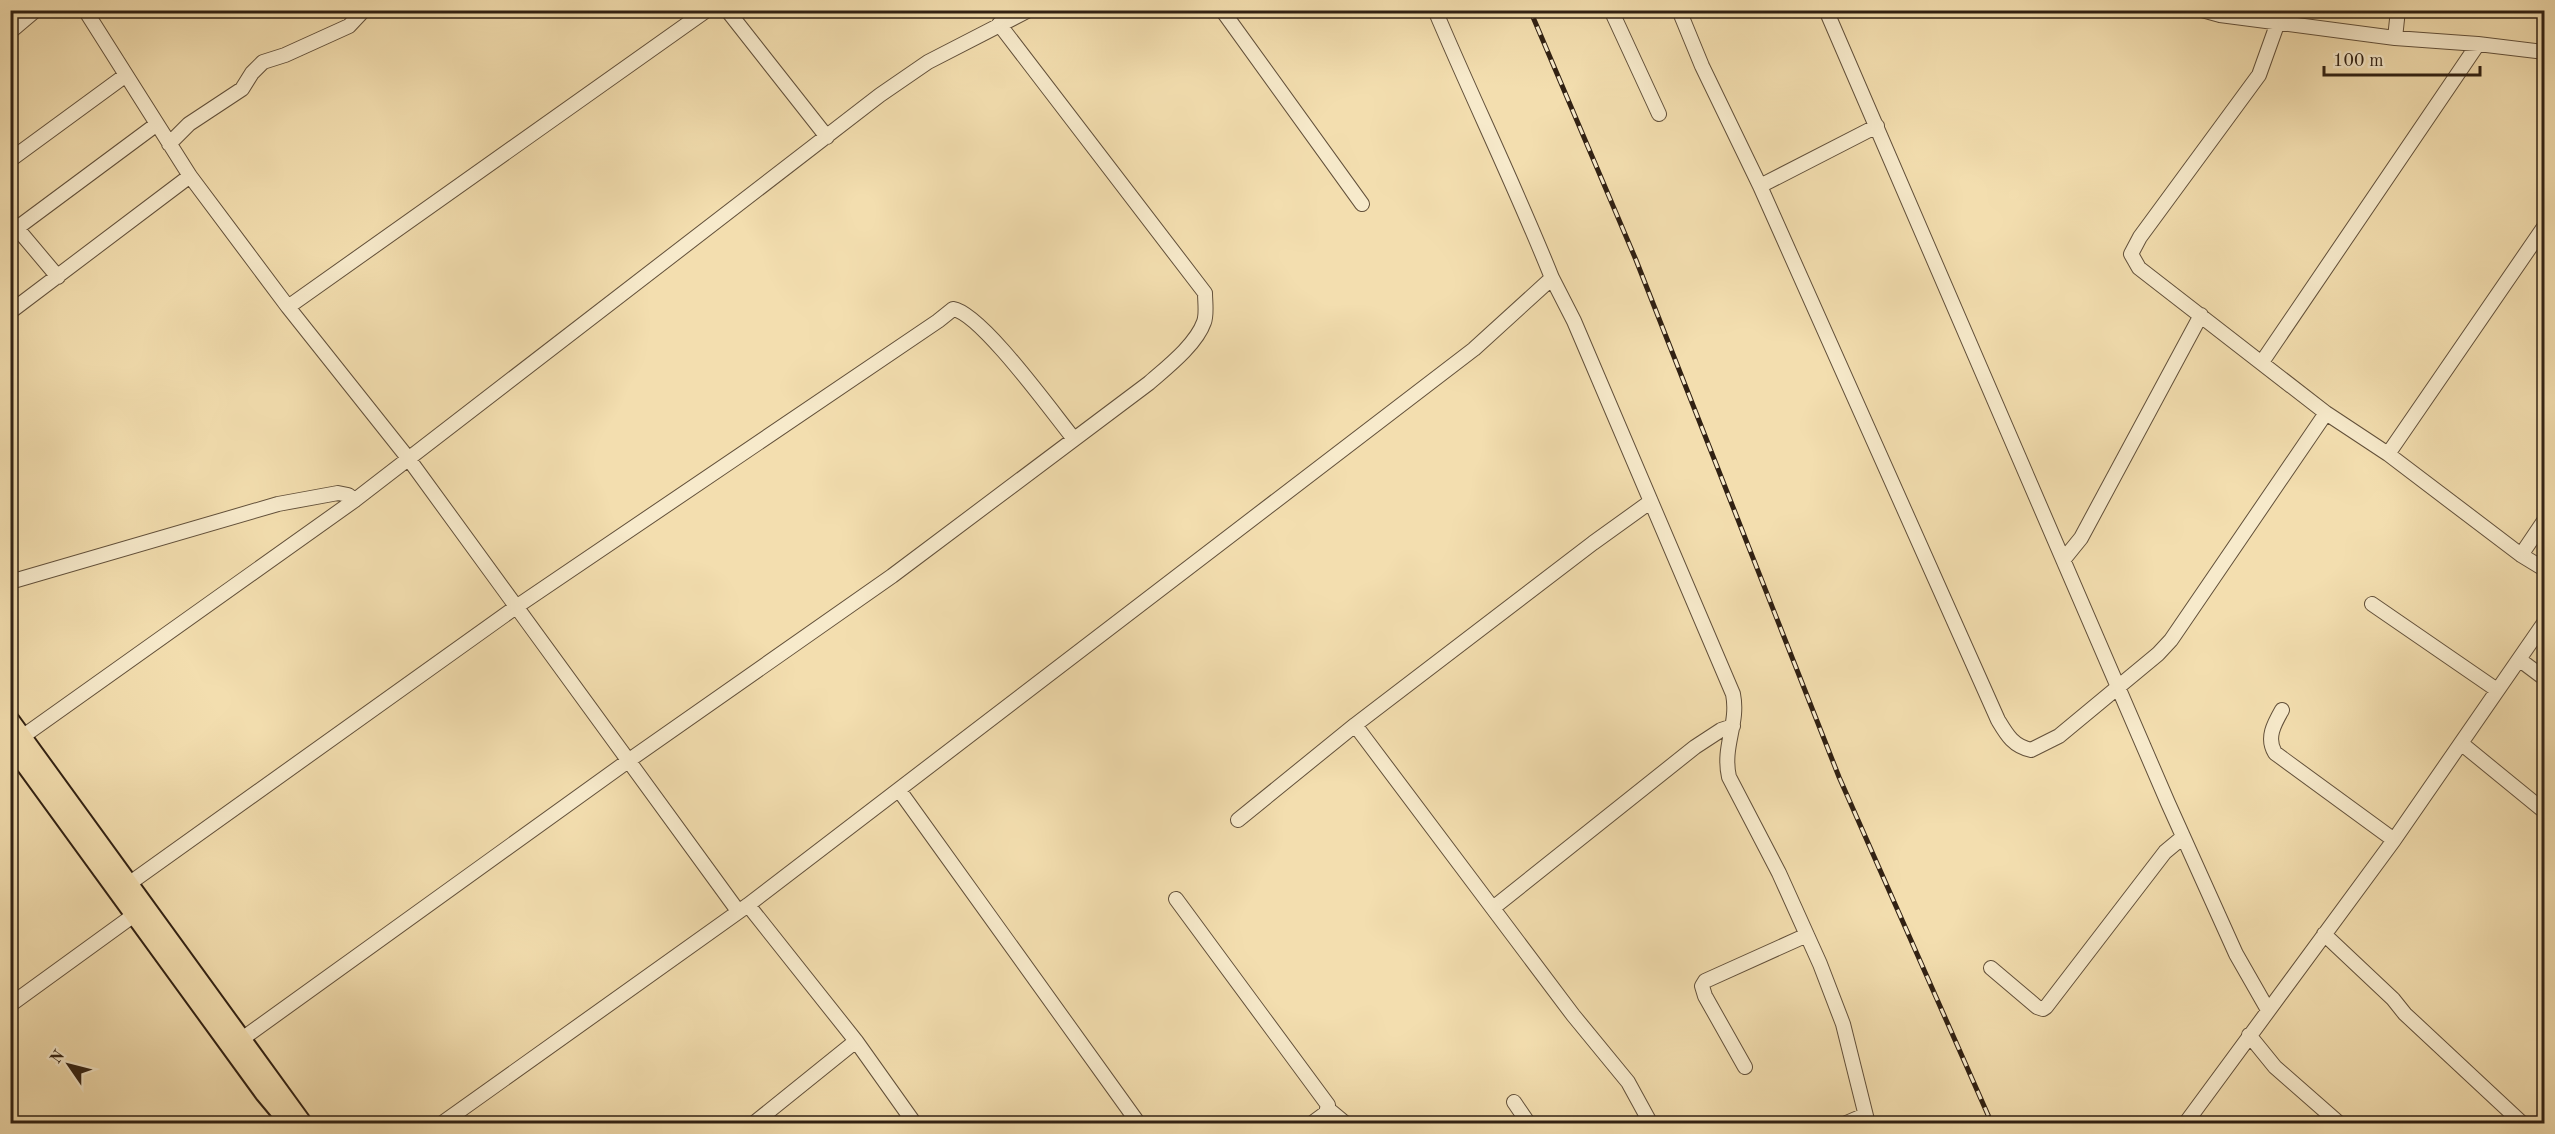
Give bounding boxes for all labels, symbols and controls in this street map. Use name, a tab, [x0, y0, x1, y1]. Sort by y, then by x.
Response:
scale bar	[2324, 39, 2480, 77]
text: 100 m	[2333, 52, 2384, 70]
north arrow	[39, 1035, 99, 1095]
text: N	[48, 1047, 69, 1067]

